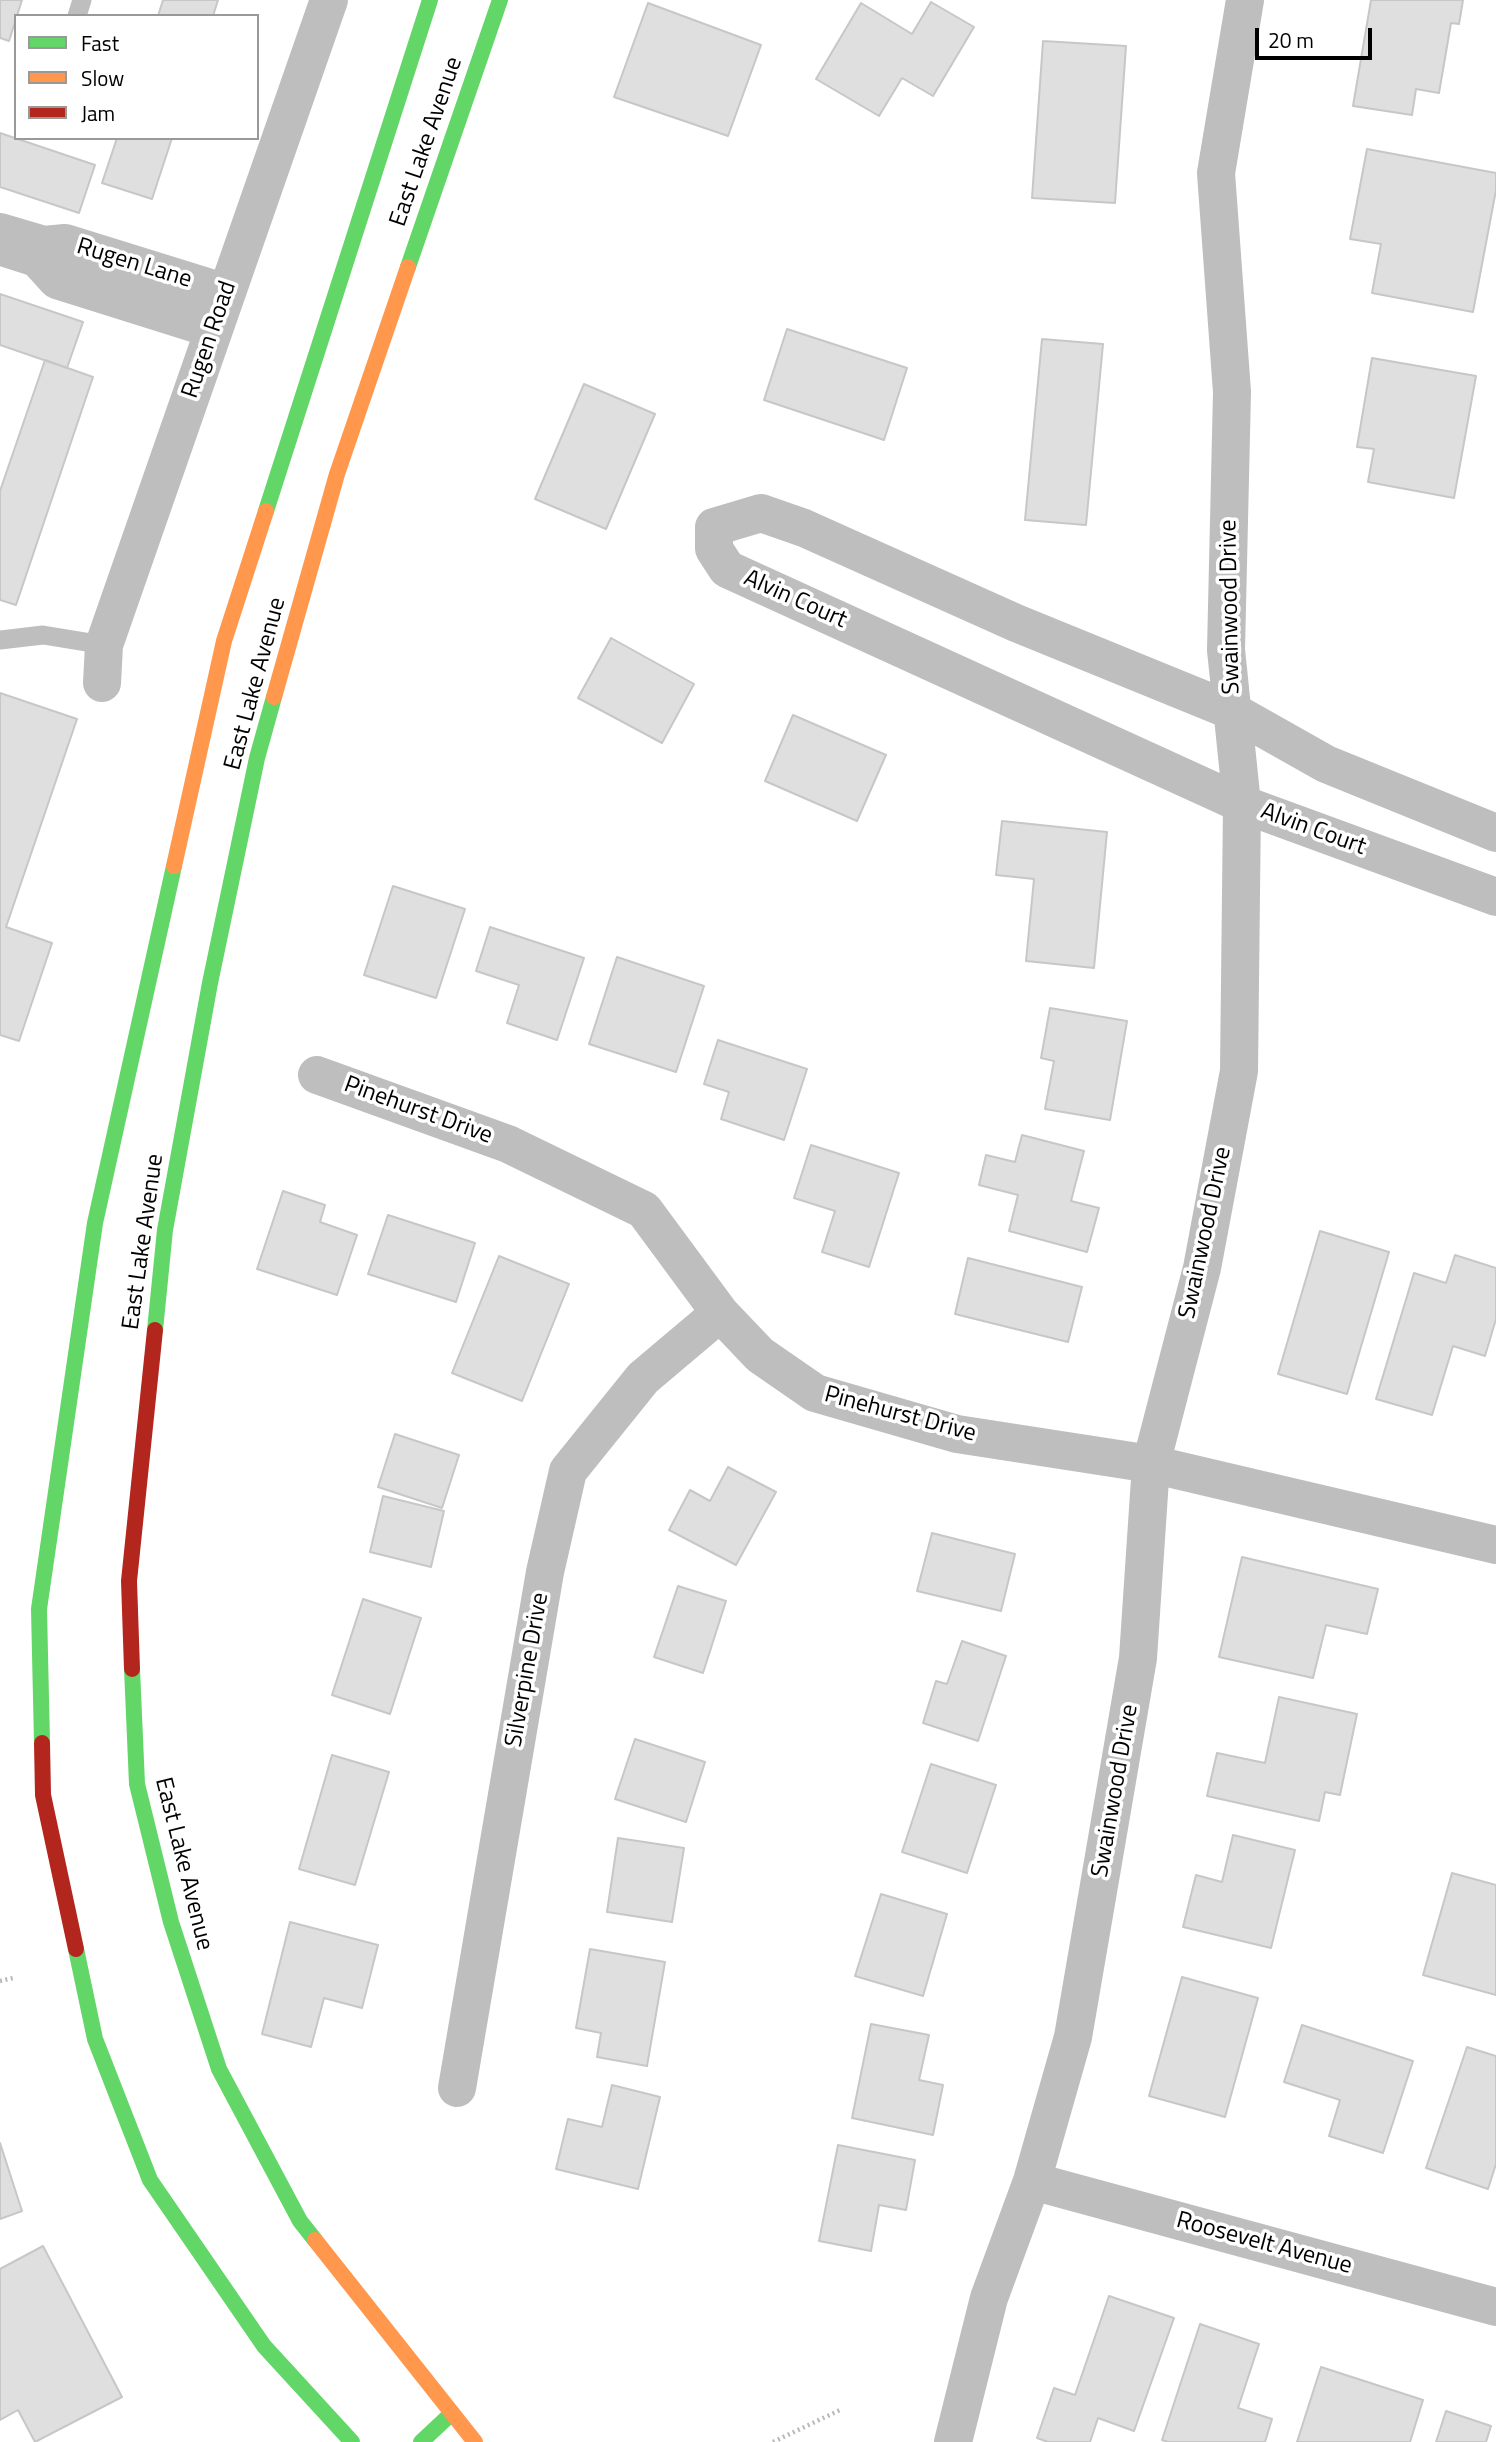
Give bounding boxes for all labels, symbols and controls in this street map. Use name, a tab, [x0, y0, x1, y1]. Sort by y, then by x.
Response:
legend	[14, 14, 259, 140]
scale bar	[1258, 14, 1375, 58]
text: 20 m	[1268, 24, 1314, 56]
text: Fast	[81, 27, 119, 59]
street label: East Lake Avenue	[385, 53, 469, 231]
text: Slow	[81, 62, 124, 94]
text: Jam	[81, 97, 115, 129]
street label: Rugen Lane	[73, 233, 195, 295]
street label: Rugen Road	[177, 278, 243, 402]
street label: Swainwood Drive	[1215, 519, 1247, 695]
street label: Alvin Court	[739, 565, 851, 635]
street label: East Lake Avenue	[219, 595, 293, 773]
street label: Alvin Court	[1256, 798, 1370, 862]
street label: Pinehurst Drive	[340, 1071, 496, 1151]
street label: Swainwood Drive	[1174, 1144, 1238, 1322]
street label: East Lake Avenue	[117, 1152, 171, 1332]
street label: Pinehurst Drive	[821, 1381, 979, 1449]
street label: Silverpine Drive	[500, 1591, 556, 1749]
street label: Swainwood Drive	[1087, 1702, 1145, 1880]
street label: East Lake Avenue	[148, 1774, 218, 1954]
street label: Roosevelt Avenue	[1173, 2207, 1355, 2281]

